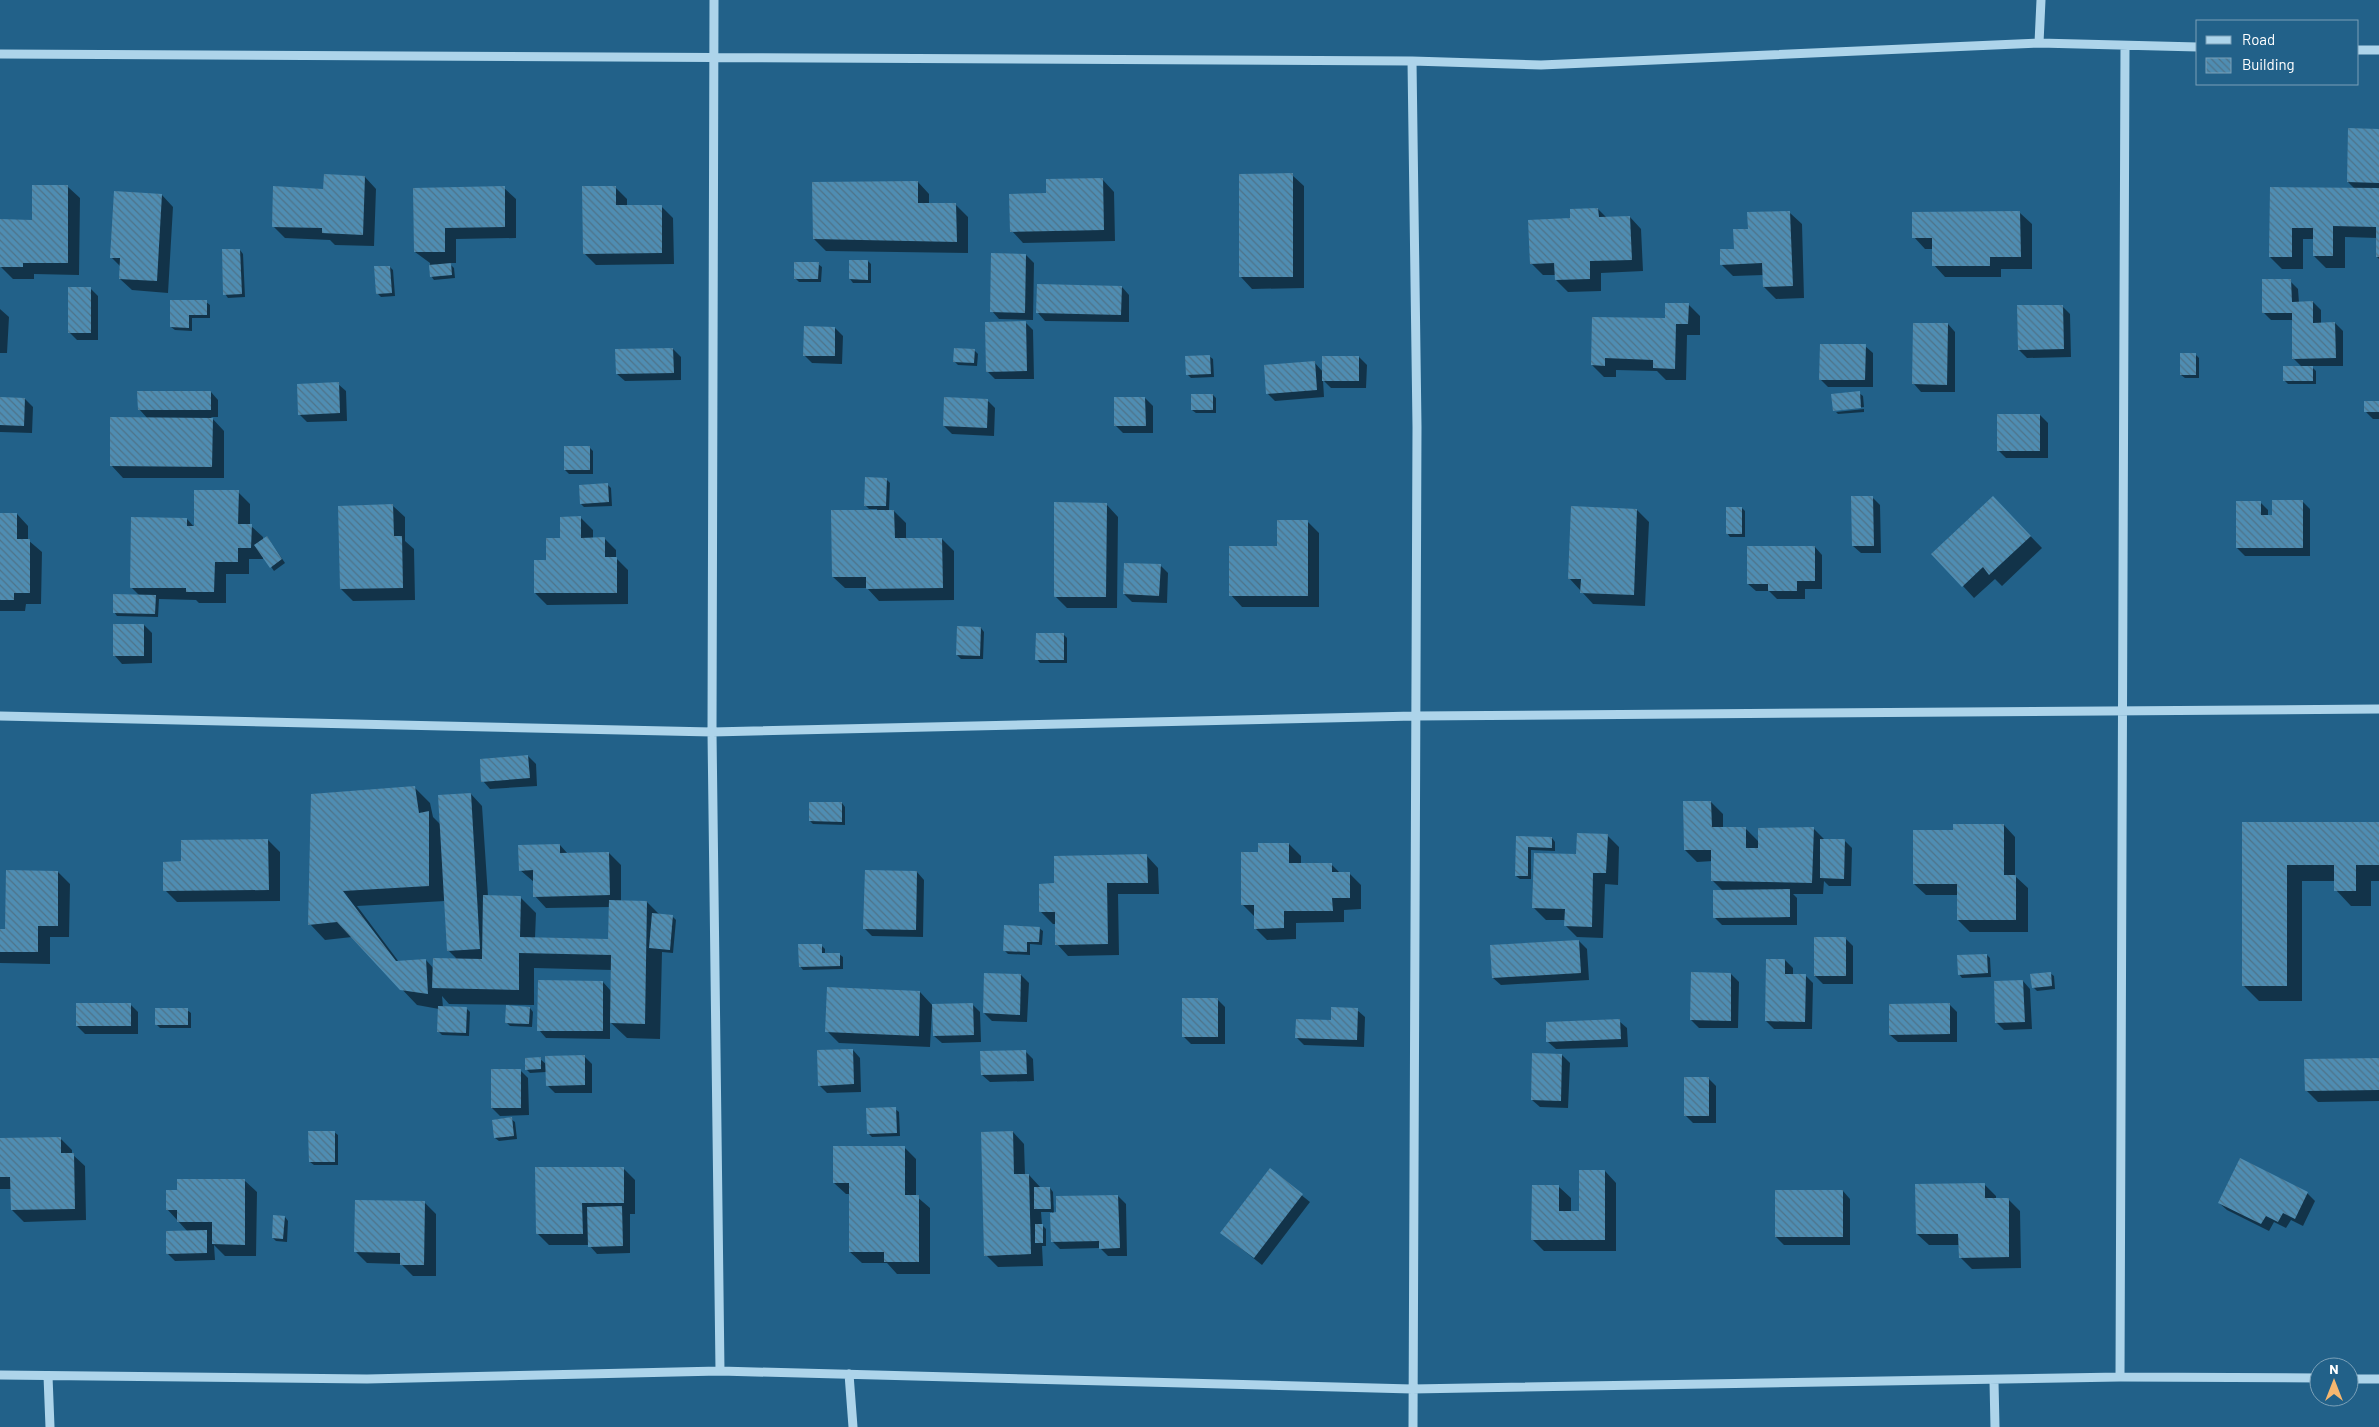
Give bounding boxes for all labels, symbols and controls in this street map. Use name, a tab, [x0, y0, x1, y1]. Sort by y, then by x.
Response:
legend	[2196, 20, 2359, 85]
text: Road	[2242, 30, 2275, 48]
text: Building	[2242, 55, 2295, 73]
north arrow	[2309, 1357, 2359, 1407]
text: N	[2329, 1360, 2339, 1377]

